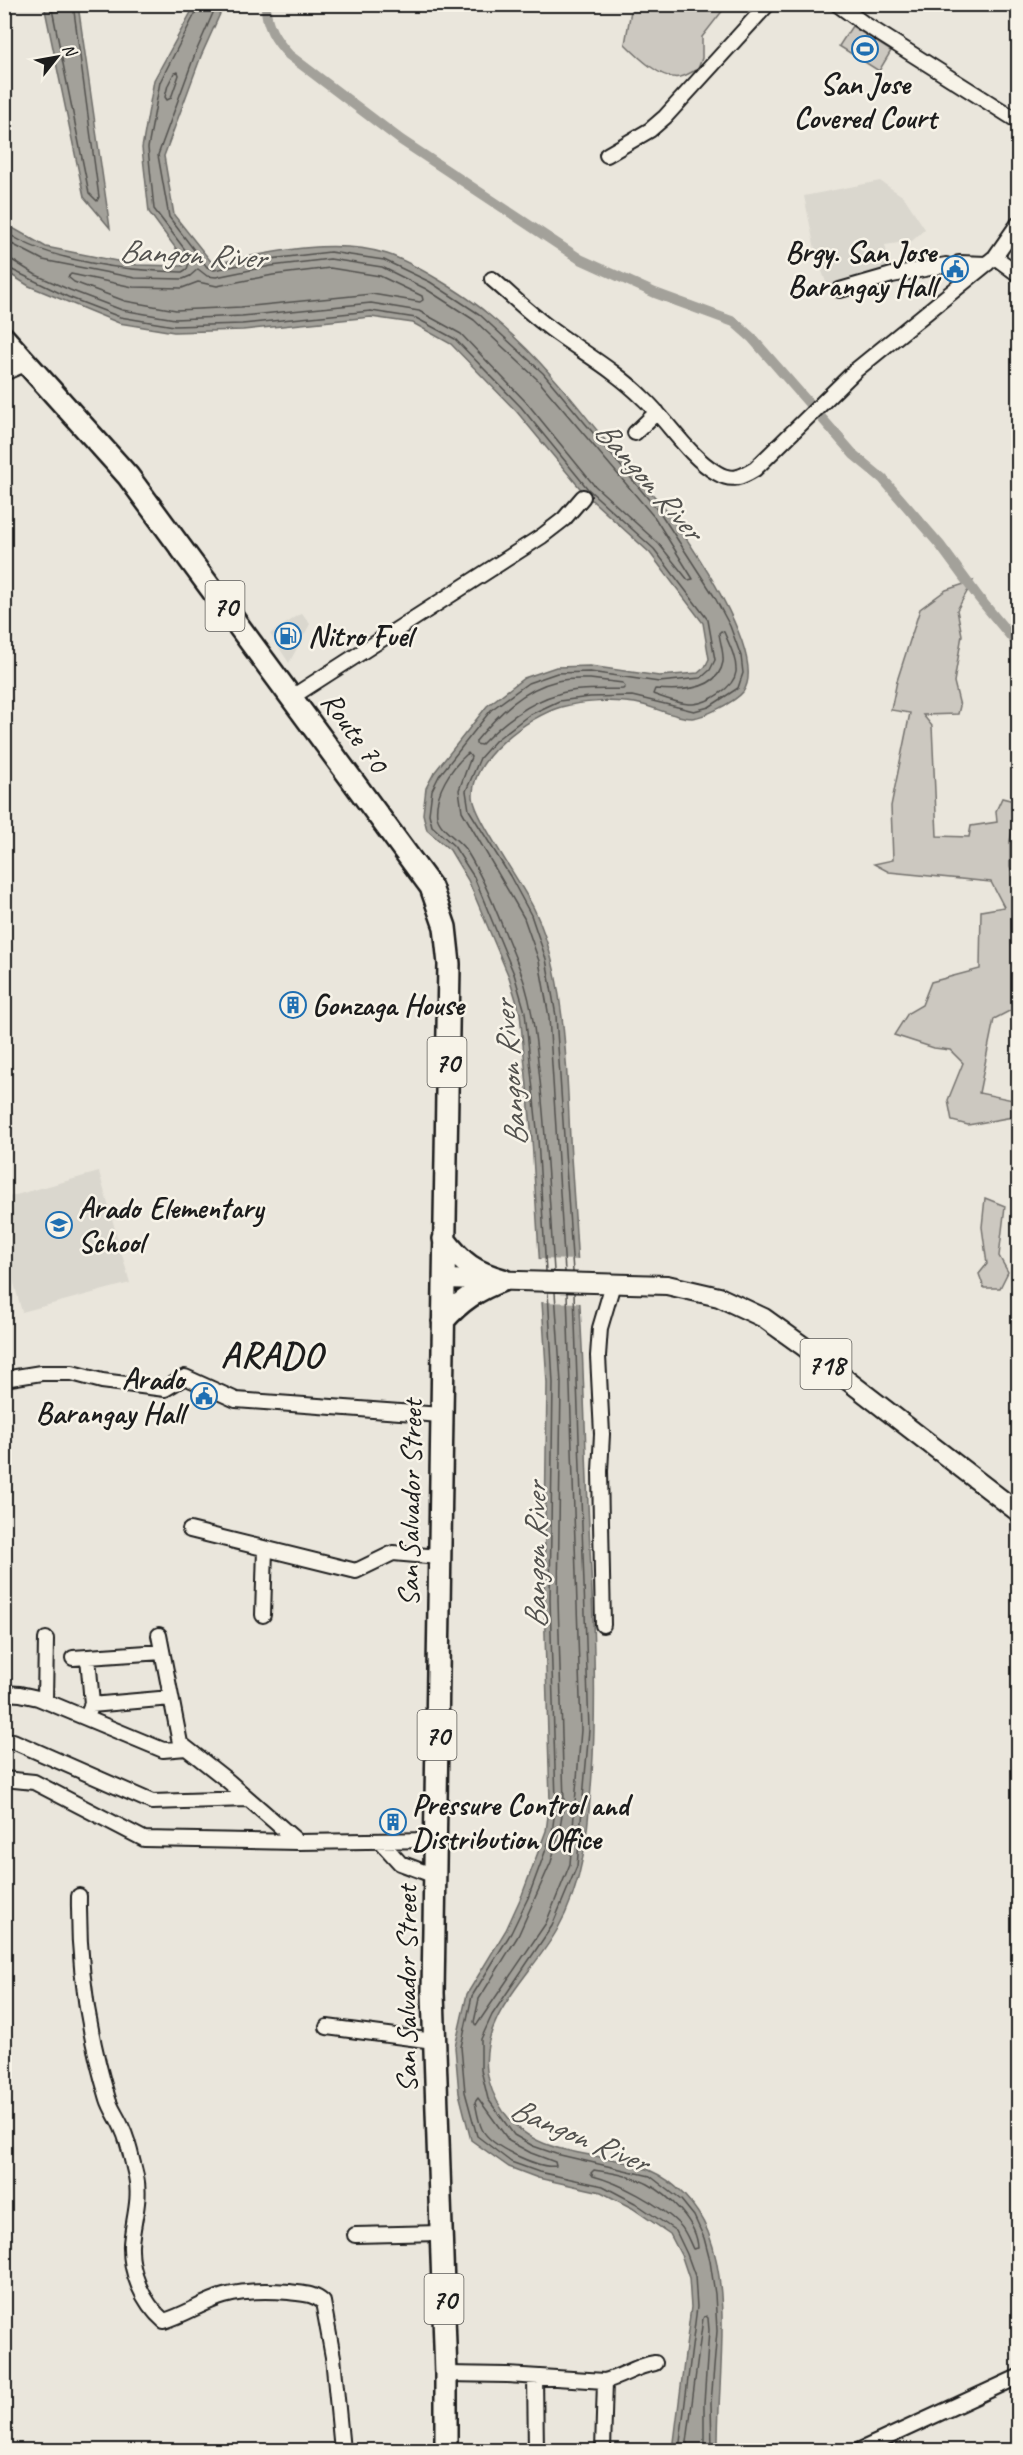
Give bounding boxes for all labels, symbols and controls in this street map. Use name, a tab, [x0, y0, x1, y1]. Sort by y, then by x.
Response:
north arrow	[27, 27, 87, 87]
sports icon: San Jose Covered Court	[850, 34, 880, 64]
text: N	[58, 40, 82, 62]
place label: San Jose Covered Court	[794, 65, 939, 137]
water label: Bangon River	[118, 230, 270, 279]
place label: Brgy. San Jose Barangay Hall	[785, 233, 942, 305]
public building icon: Brgy. San Jose Barangay Hall	[940, 254, 970, 284]
water label: Bangon River	[586, 412, 715, 552]
road number: 70	[206, 581, 244, 631]
place label: Nitro Fuel	[308, 617, 418, 655]
fuel station icon: Nitro Fuel	[273, 621, 303, 651]
street label: Route 70	[313, 684, 399, 782]
place label: Gonzaga House	[312, 986, 466, 1024]
building icon: Gonzaga House	[278, 990, 308, 1020]
water label: Bangon River	[483, 995, 537, 1148]
road number: 70	[428, 1037, 466, 1087]
place label: Arado Elementary School	[78, 1189, 266, 1261]
school or university icon: Arado Elementary School	[44, 1210, 74, 1240]
district label: ARADO	[221, 1332, 326, 1378]
road number: 718	[800, 1339, 852, 1389]
place label: Arado Barangay Hall	[36, 1360, 190, 1432]
public building icon: Arado Barangay Hall	[189, 1381, 219, 1411]
street label: San Salvador Street	[389, 1396, 431, 1607]
water label: Bangon River	[515, 1479, 556, 1629]
road number: 70	[418, 1710, 456, 1760]
place label: Pressure Control and Distribution Office	[412, 1786, 634, 1858]
building icon: Pressure Control and Distribution Office	[378, 1807, 408, 1837]
street label: San Salvador Street	[387, 1882, 425, 2093]
water label: Bangon River	[504, 2088, 658, 2184]
road number: 70	[424, 2274, 464, 2324]

